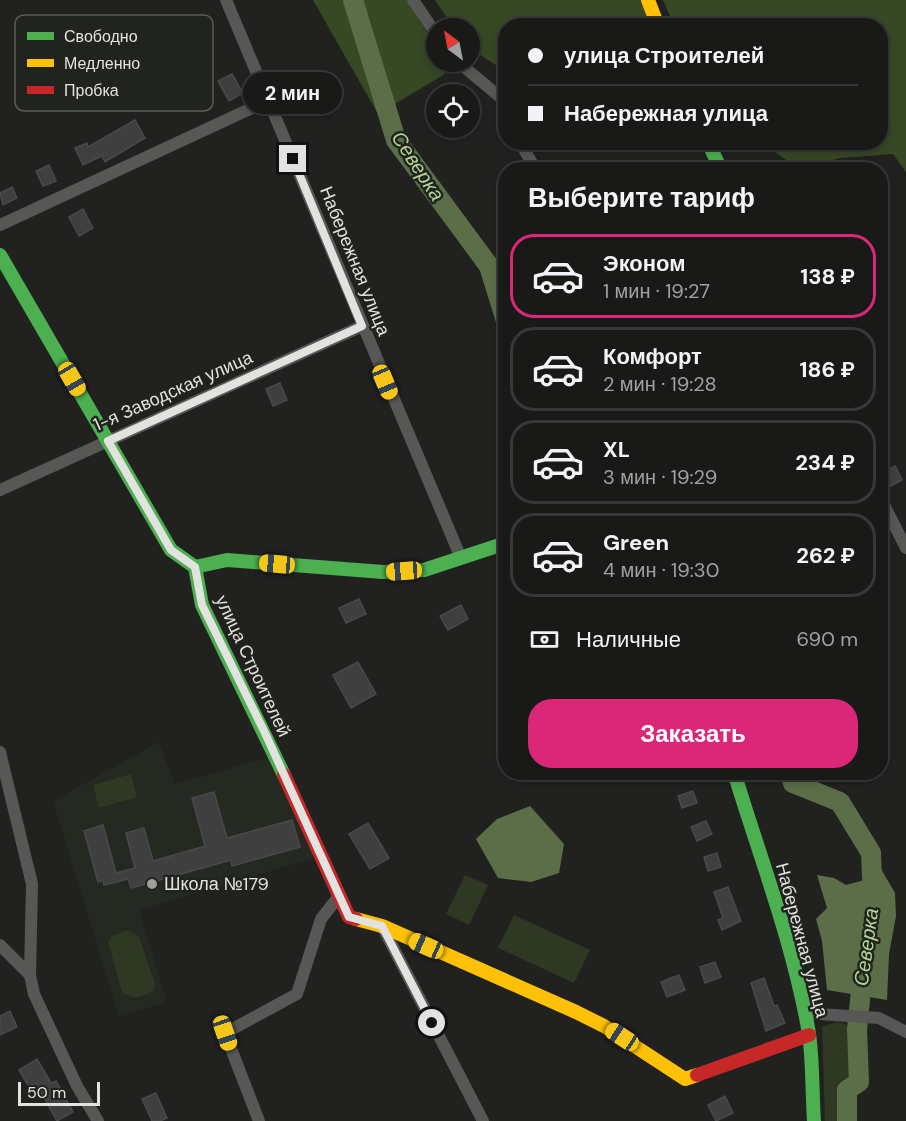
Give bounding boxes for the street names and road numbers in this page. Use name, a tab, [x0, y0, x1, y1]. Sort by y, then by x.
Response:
street label: Набережная улица	[314, 183, 396, 340]
street label: 1-я Заводская улица	[90, 345, 257, 437]
street label: улица Строителей	[210, 591, 296, 741]
street label: Набережная улица	[770, 860, 834, 1021]

